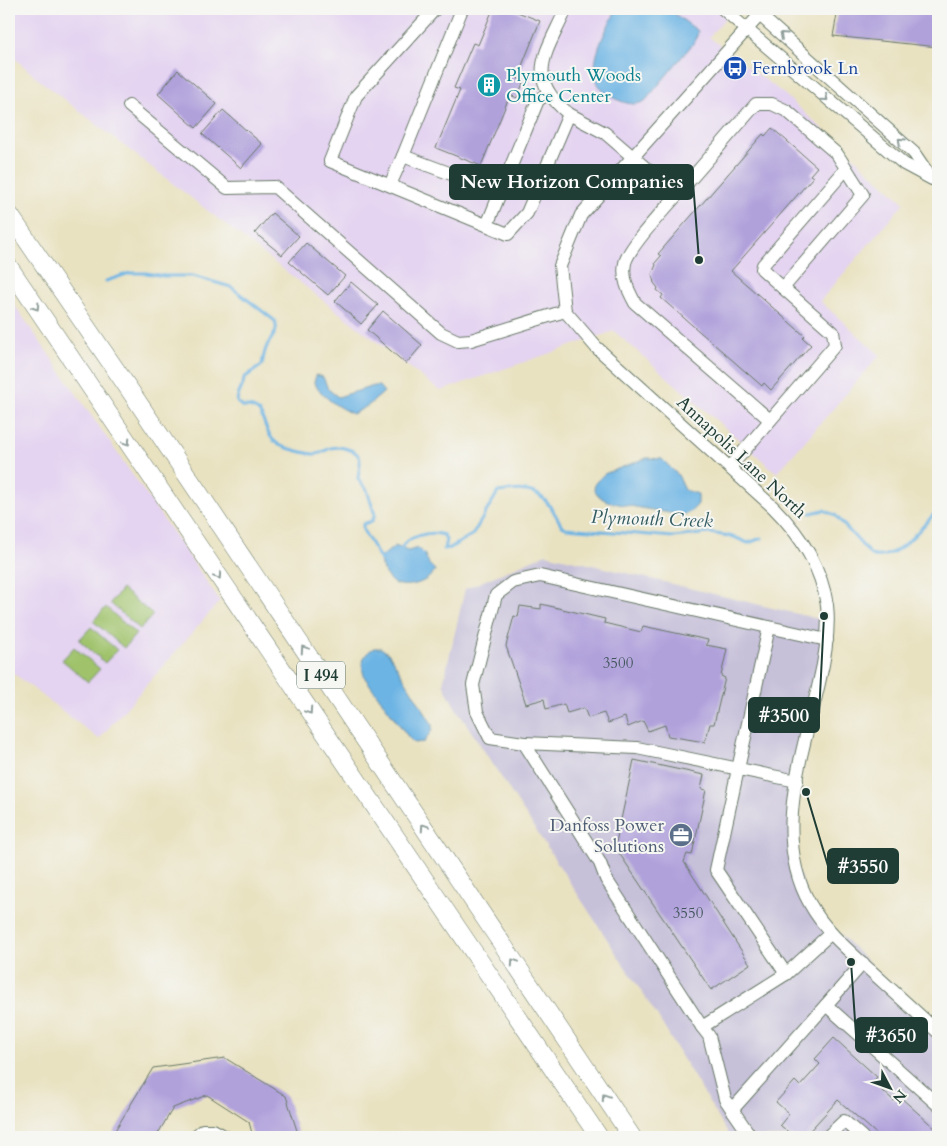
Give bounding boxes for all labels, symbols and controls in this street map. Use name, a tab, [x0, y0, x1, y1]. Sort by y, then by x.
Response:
one-way arrow	[779, 31, 788, 40]
bus stop icon: Fernbrook Ln	[722, 55, 748, 81]
place label: Fernbrook Ln	[752, 56, 859, 81]
place label: Plymouth Woods Office Center	[506, 63, 641, 109]
building icon: Plymouth Woods Office Center	[476, 72, 502, 98]
one-way arrow	[820, 93, 829, 102]
one-way arrow	[898, 138, 907, 147]
callout: New Horizon Companies	[450, 165, 693, 199]
text: New Horizon Companies	[461, 169, 683, 195]
one-way arrow	[29, 302, 39, 311]
street label: Annapolis Lane North	[671, 390, 812, 525]
one-way arrow	[120, 437, 130, 446]
water label: Plymouth Creek	[591, 504, 714, 534]
one-way arrow	[212, 571, 221, 580]
one-way arrow	[300, 645, 310, 654]
house number: 3500	[603, 653, 634, 673]
road number: I 494	[297, 662, 345, 688]
callout: #3500	[749, 698, 819, 732]
text: #3500	[759, 703, 809, 729]
one-way arrow	[303, 705, 312, 715]
place label: Danfoss Power Solutions	[550, 813, 664, 859]
office icon: Danfoss Power Solutions	[668, 822, 694, 848]
one-way arrow	[420, 823, 430, 832]
callout: #3550	[828, 849, 898, 883]
text: #3550	[838, 854, 888, 880]
house number: 3550	[673, 903, 704, 923]
one-way arrow	[511, 958, 520, 968]
callout: #3650	[856, 1018, 927, 1052]
text: #3650	[866, 1023, 916, 1049]
north arrow	[864, 1064, 914, 1114]
text: N	[888, 1085, 911, 1107]
one-way arrow	[602, 1093, 611, 1103]

